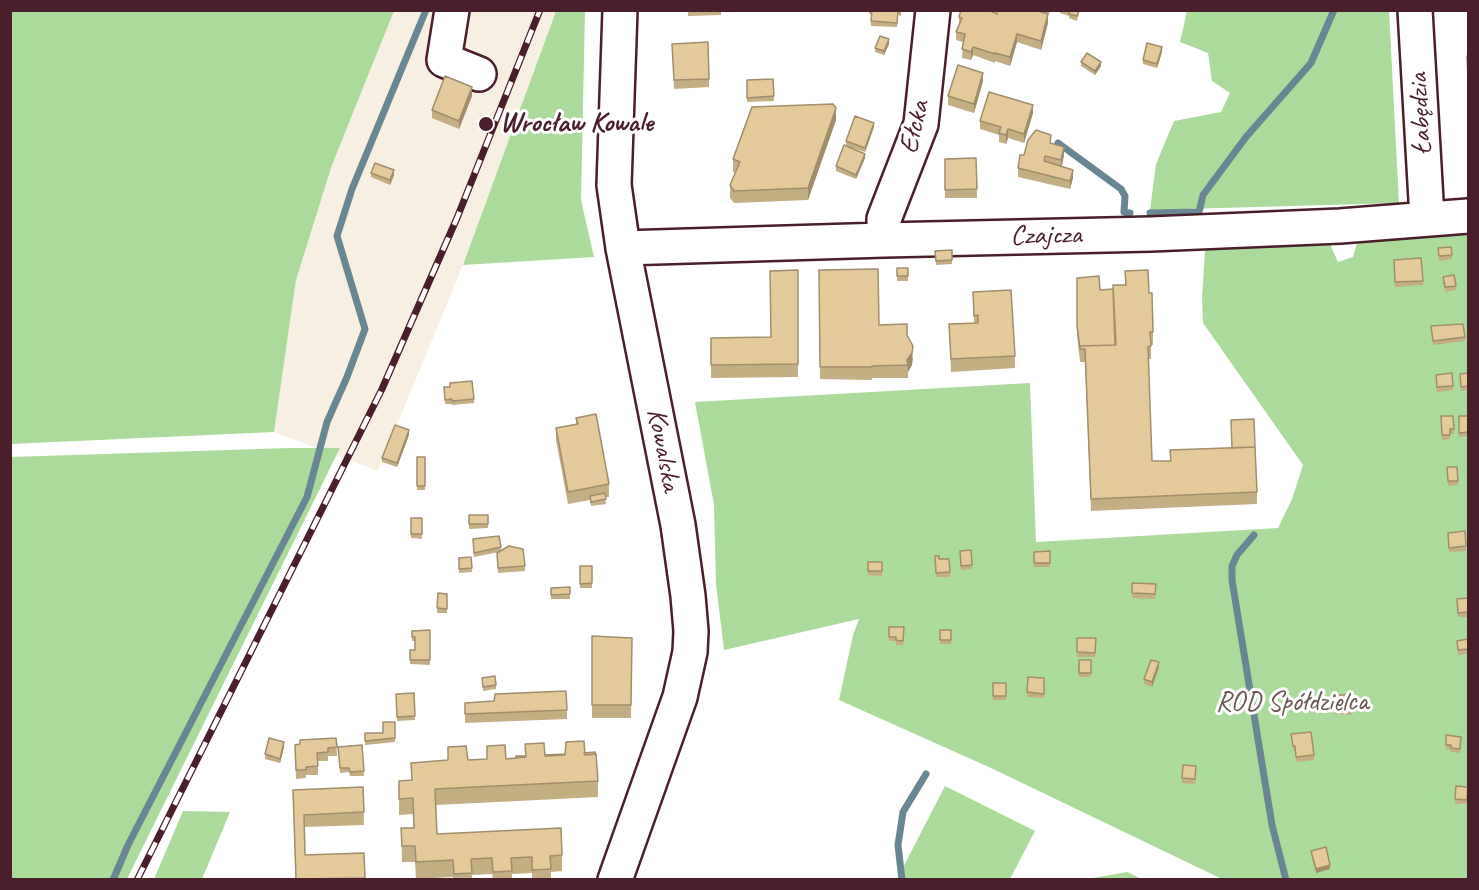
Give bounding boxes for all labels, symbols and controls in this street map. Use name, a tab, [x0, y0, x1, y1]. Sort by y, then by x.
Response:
street label: Łabędzia	[1402, 72, 1440, 156]
street label: Ełcka	[892, 97, 938, 157]
place label: Wrocław Kowale	[500, 107, 653, 141]
marker: Wrocław Kowale	[477, 115, 495, 133]
street label: Czajcza	[1010, 219, 1082, 253]
street label: Kowalska	[639, 406, 687, 494]
park label: ROD Spółdzielca	[1216, 686, 1368, 720]

